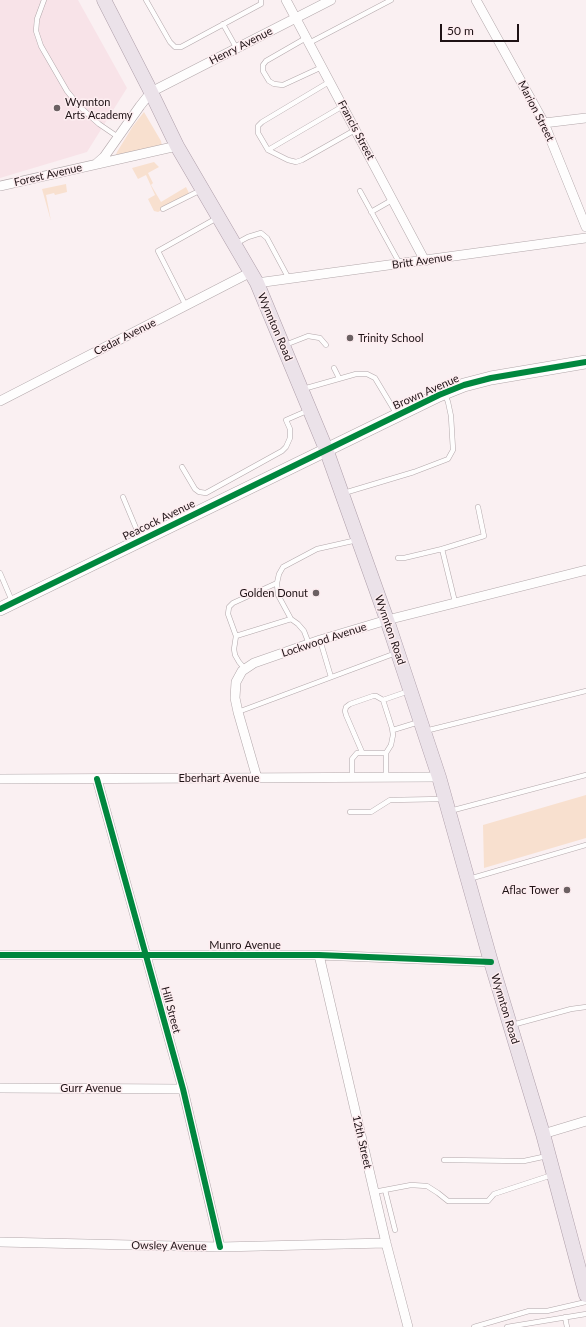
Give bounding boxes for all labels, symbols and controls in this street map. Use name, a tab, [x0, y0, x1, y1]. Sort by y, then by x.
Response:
scale bar	[442, 16, 521, 42]
text: 50 m	[447, 23, 474, 38]
street label: Henry Avenue	[207, 24, 275, 68]
street label: Marion Street	[515, 78, 557, 144]
place label: Wynnton Arts Academy	[65, 95, 133, 121]
street label: Francis Street	[335, 98, 377, 162]
marker: Wynnton Arts Academy	[52, 103, 62, 113]
street label: Forest Avenue	[13, 161, 83, 189]
street label: Britt Avenue	[391, 250, 453, 272]
street label: Wynnton Road	[255, 291, 295, 363]
street label: Cedar Avenue	[92, 316, 158, 358]
place label: Trinity School	[358, 331, 424, 345]
marker: Trinity School	[345, 333, 355, 343]
street label: Brown Avenue	[391, 372, 461, 412]
street label: Peacock Avenue	[121, 497, 197, 543]
place label: Golden Donut	[240, 586, 308, 600]
marker: Golden Donut	[311, 588, 321, 598]
street label: Wynnton Road	[372, 594, 408, 666]
street label: Lockwood Avenue	[280, 620, 368, 660]
street label: Eberhart Avenue	[178, 771, 260, 785]
place label: Aflac Tower	[502, 883, 559, 897]
marker: Aflac Tower	[562, 885, 572, 895]
street label: Munro Avenue	[209, 938, 281, 952]
street label: Wynnton Road	[488, 972, 522, 1046]
street label: Hill Street	[158, 985, 184, 1035]
street label: Gurr Avenue	[60, 1081, 122, 1095]
street label: 12th Street	[349, 1114, 375, 1170]
street label: Owsley Avenue	[131, 1239, 207, 1253]

